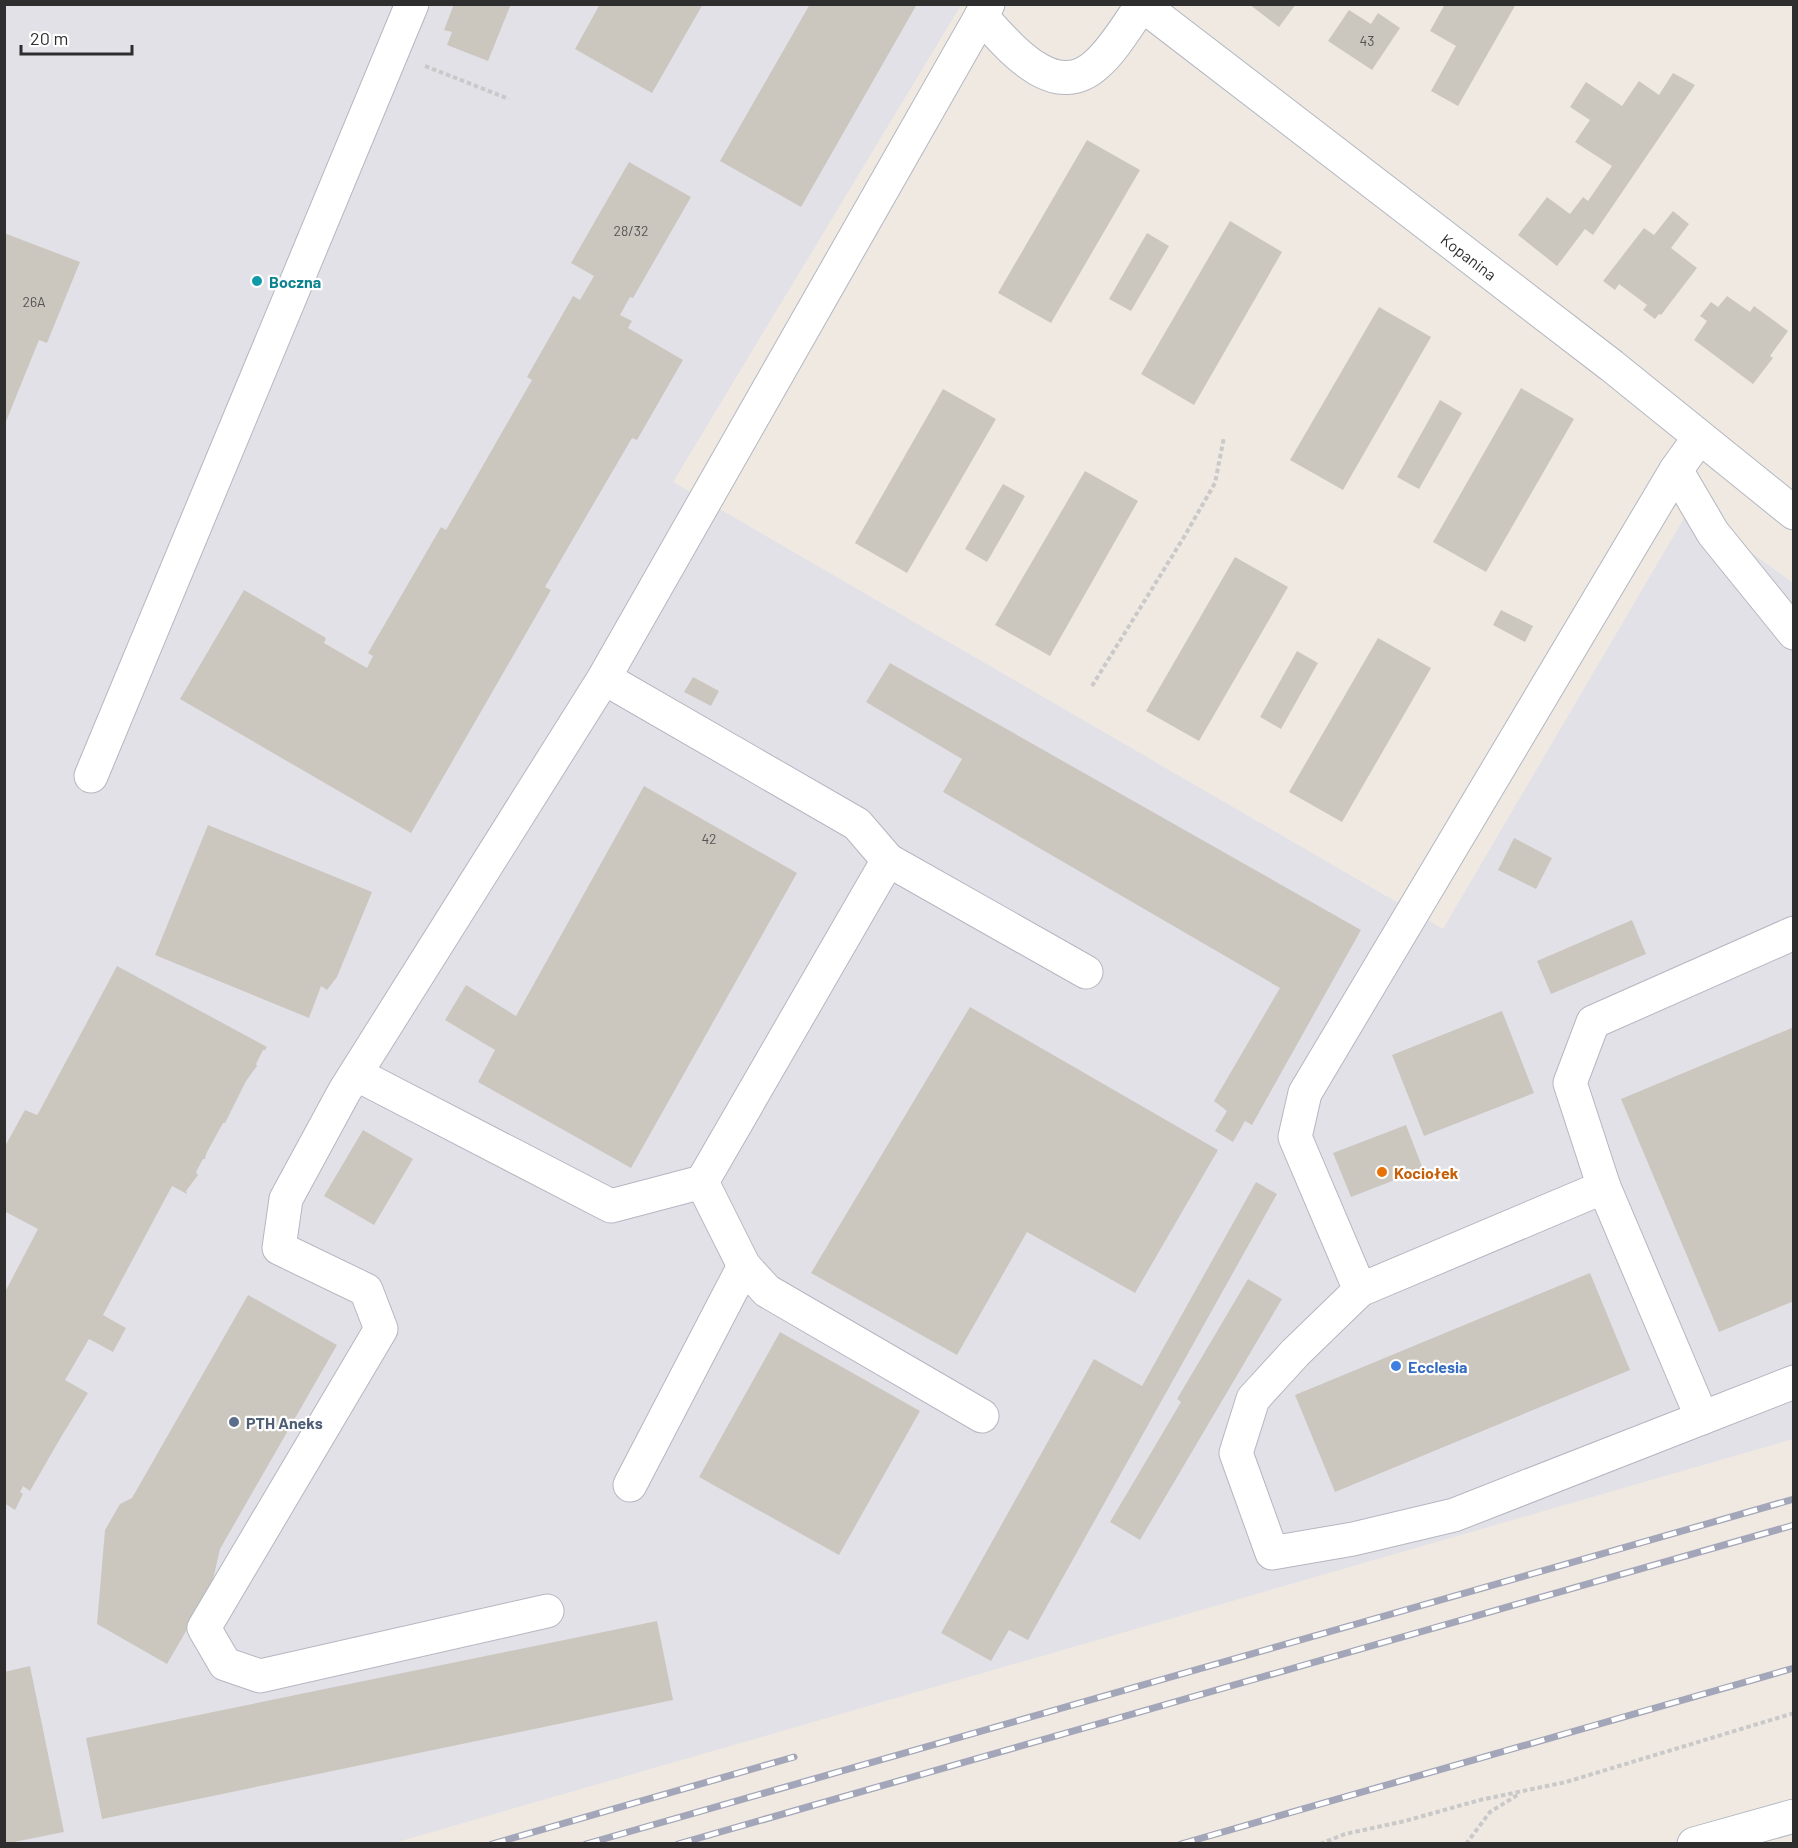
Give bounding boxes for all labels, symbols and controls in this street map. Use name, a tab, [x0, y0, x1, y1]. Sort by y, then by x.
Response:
scale bar	[21, 18, 132, 56]
text: 20 m	[30, 27, 68, 49]
house number: 43	[1360, 32, 1374, 49]
house number: 28/32	[613, 222, 649, 239]
street label: Kopanina	[1438, 229, 1501, 284]
place label: Boczna	[269, 272, 321, 291]
marker: Boczna	[250, 274, 264, 288]
house number: 26A	[22, 293, 46, 310]
house number: 42	[701, 830, 717, 847]
place label: Kociołek	[1394, 1163, 1459, 1182]
marker: Kociołek	[1375, 1165, 1389, 1179]
place label: Ecclesia	[1408, 1357, 1468, 1376]
marker: Ecclesia	[1389, 1359, 1403, 1373]
place label: PTH Aneks	[246, 1413, 323, 1432]
marker: PTH Aneks	[227, 1415, 241, 1429]

